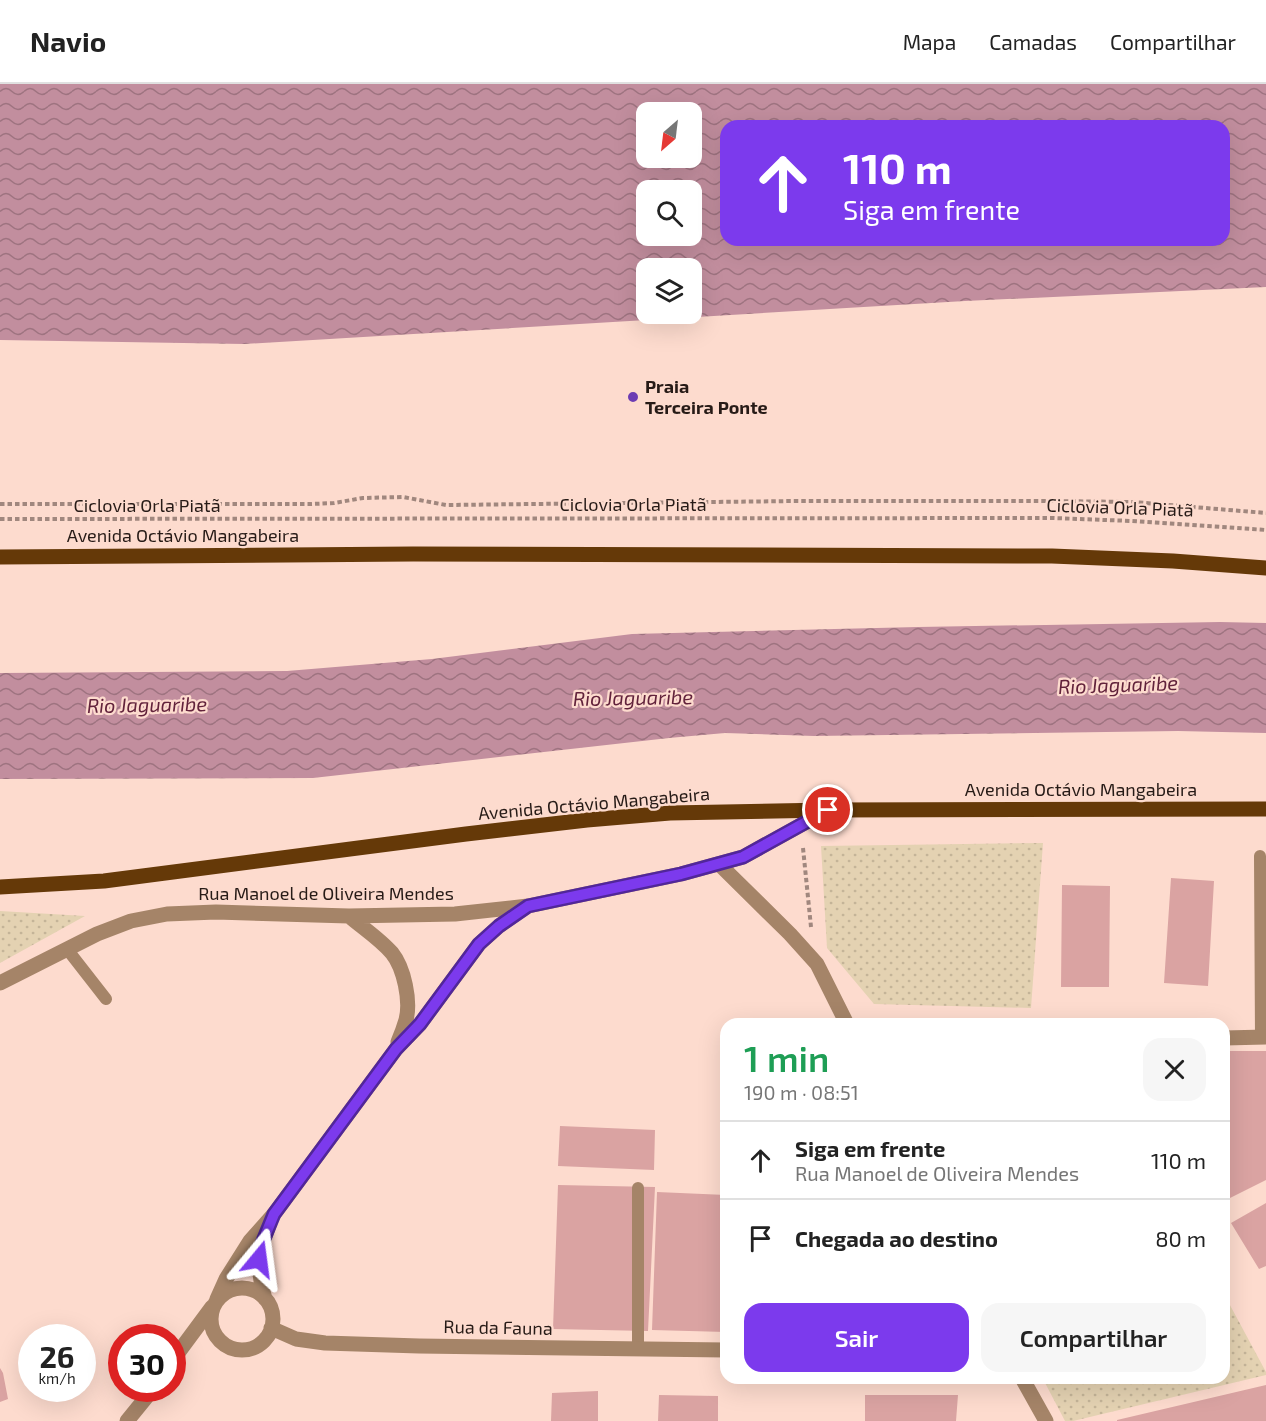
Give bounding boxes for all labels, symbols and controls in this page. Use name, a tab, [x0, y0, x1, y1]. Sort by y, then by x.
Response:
text: Navio	[30, 24, 106, 58]
text: Mapa	[903, 29, 956, 54]
text: Camadas	[989, 29, 1077, 54]
text: Compartilhar	[1110, 29, 1236, 54]
north arrow	[636, 102, 702, 168]
map controls	[636, 102, 702, 324]
text: 110 m	[843, 142, 952, 192]
icon: ahead	[744, 144, 822, 222]
button: search	[636, 180, 702, 246]
text: Siga em frente	[843, 193, 1020, 225]
button: layers	[636, 258, 702, 324]
place label: Praia Terceira Ponte	[645, 375, 768, 418]
marker: Praia Terceira Ponte	[626, 390, 640, 404]
street label: Ciclovia Orla Piatã	[559, 493, 707, 515]
street label: Ciclovia Orla Piatã	[1046, 493, 1194, 521]
street label: Ciclovia Orla Piatã	[73, 494, 221, 516]
street label: Avenida Octávio Mangabeira	[67, 524, 299, 546]
water label: Rio Jaguaribe	[1057, 670, 1179, 698]
water label: Rio Jaguaribe	[573, 684, 694, 710]
water label: Rio Jaguaribe	[87, 691, 208, 717]
street label: Avenida Octávio Mangabeira	[965, 778, 1197, 800]
street label: Avenida Octávio Mangabeira	[477, 782, 711, 824]
pin	[802, 784, 853, 835]
icon: arrive	[811, 793, 844, 826]
street label: Rua Manoel de Oliveira Mendes	[198, 882, 454, 904]
text: 1 min	[744, 1036, 829, 1079]
button: close	[1143, 1038, 1206, 1101]
text: 190 m · 08:51	[744, 1080, 859, 1104]
text: Siga em frente	[795, 1135, 945, 1161]
icon: ahead	[744, 1144, 777, 1177]
text: 110 m	[1151, 1147, 1206, 1173]
text: Rua Manoel de Oliveira Mendes	[795, 1161, 1079, 1185]
icon: arrive	[744, 1222, 777, 1255]
text: Chegada ao destino	[795, 1225, 998, 1251]
text: 80 m	[1155, 1225, 1206, 1251]
position arrow	[227, 1227, 291, 1291]
button: Sair	[744, 1303, 969, 1372]
button: Compartilhar	[981, 1303, 1206, 1372]
street label: Rua da Fauna	[443, 1315, 553, 1339]
speed limit sign: 30	[108, 1324, 186, 1402]
text: 26	[39, 1338, 75, 1374]
text: km/h	[38, 1369, 76, 1387]

